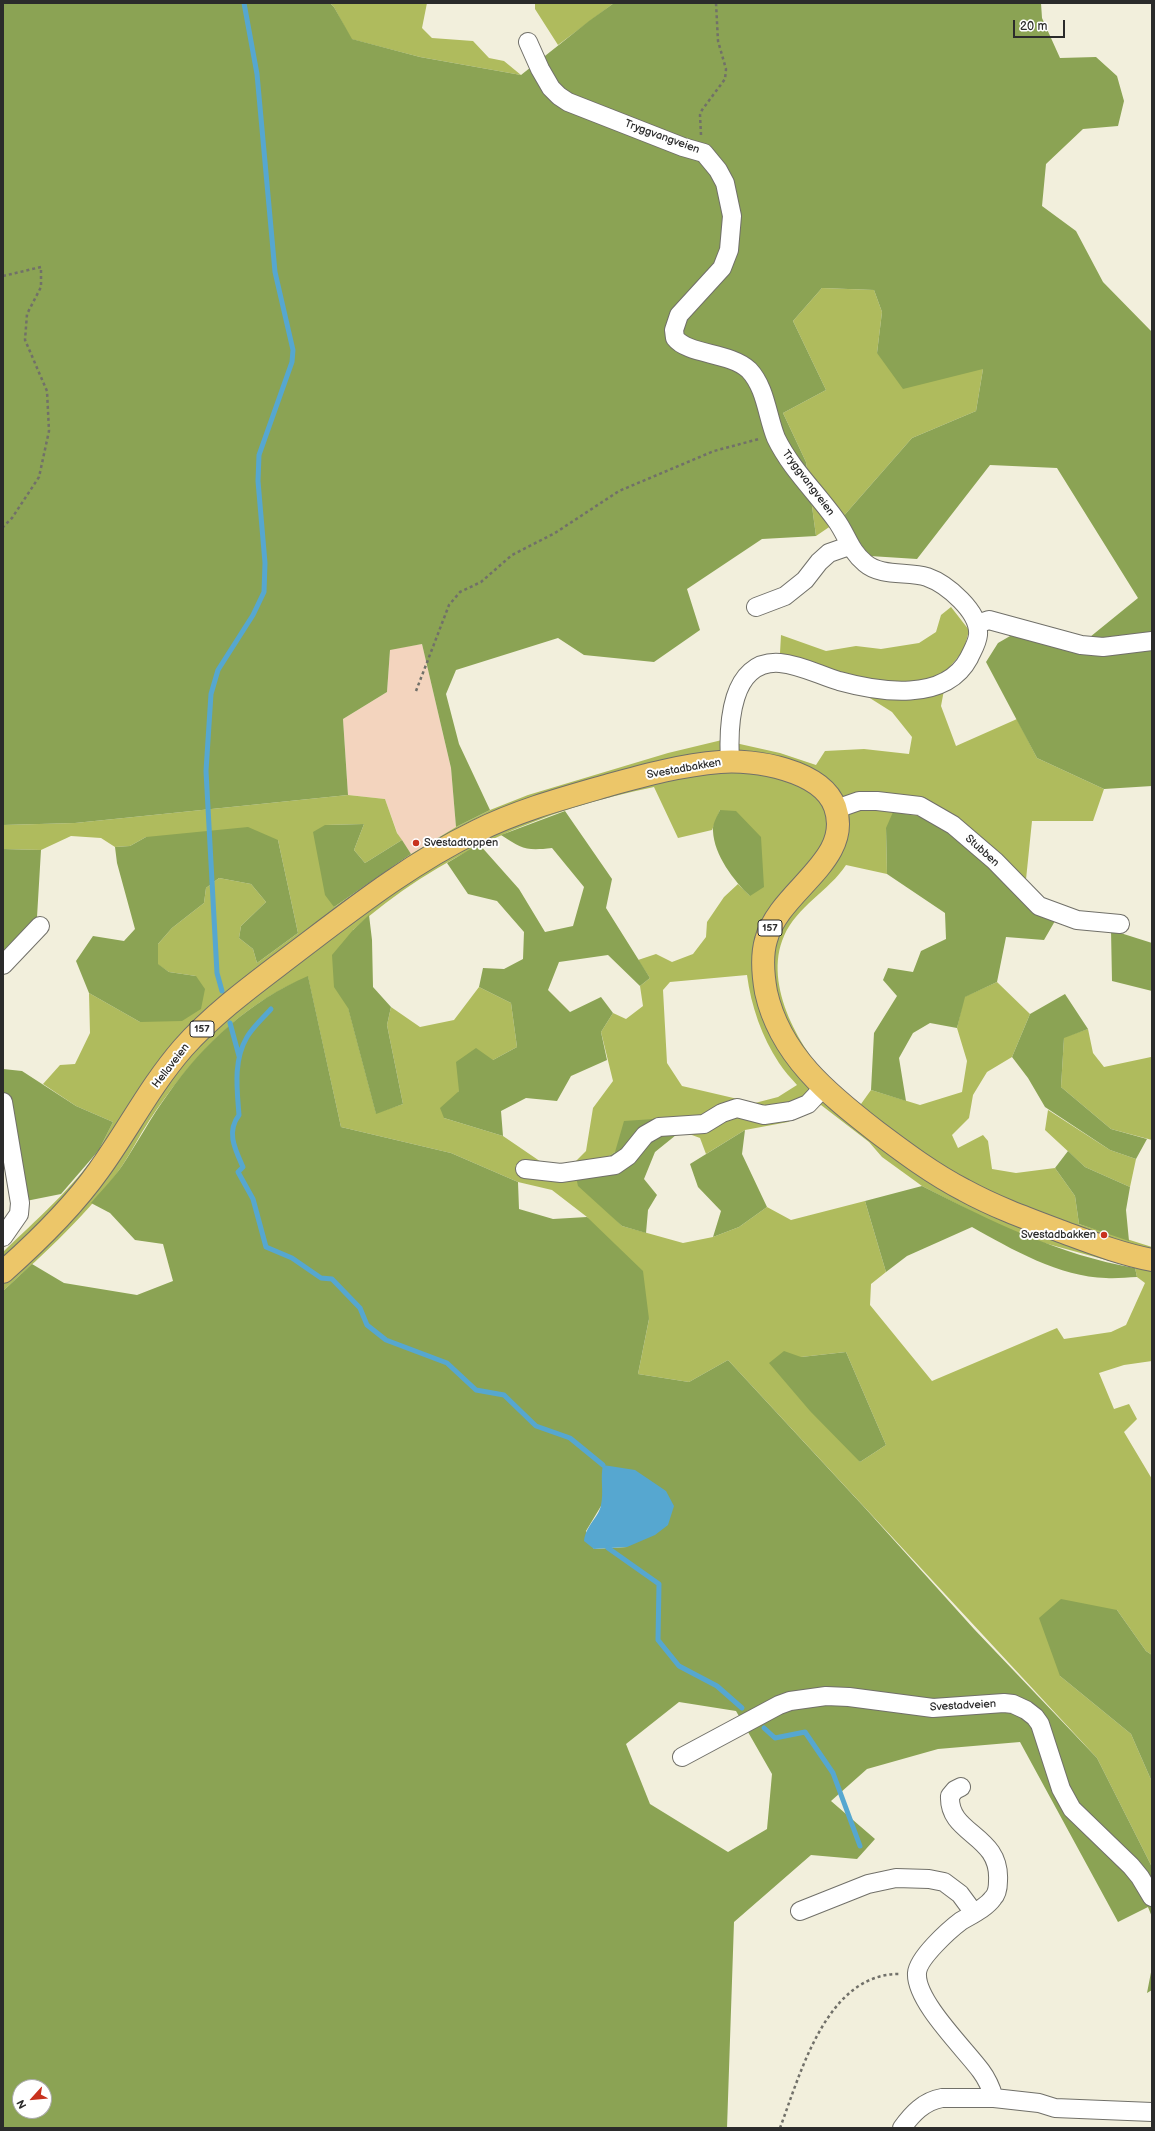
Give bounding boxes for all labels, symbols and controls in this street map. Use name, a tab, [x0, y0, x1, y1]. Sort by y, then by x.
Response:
scale bar	[1015, 12, 1067, 38]
text: 20 m	[1020, 19, 1047, 34]
street label: Tryggvangveien	[623, 117, 701, 157]
street label: Tryggvangveien	[779, 448, 837, 518]
street label: Svestadbakken	[646, 756, 722, 782]
street label: Stubben	[962, 832, 1002, 870]
place label: Svestadtoppen	[424, 836, 498, 850]
marker: Svestadtoppen	[411, 838, 421, 848]
road number: 157	[758, 920, 782, 936]
road number: 157	[190, 1021, 214, 1037]
street label: Hellaveien	[150, 1041, 192, 1091]
place label: Svestadbakken	[1021, 1228, 1096, 1242]
marker: Svestadbakken	[1099, 1230, 1109, 1240]
street label: Svestadveien	[930, 1698, 996, 1714]
north arrow	[12, 2079, 52, 2119]
text: N	[14, 2098, 29, 2111]

